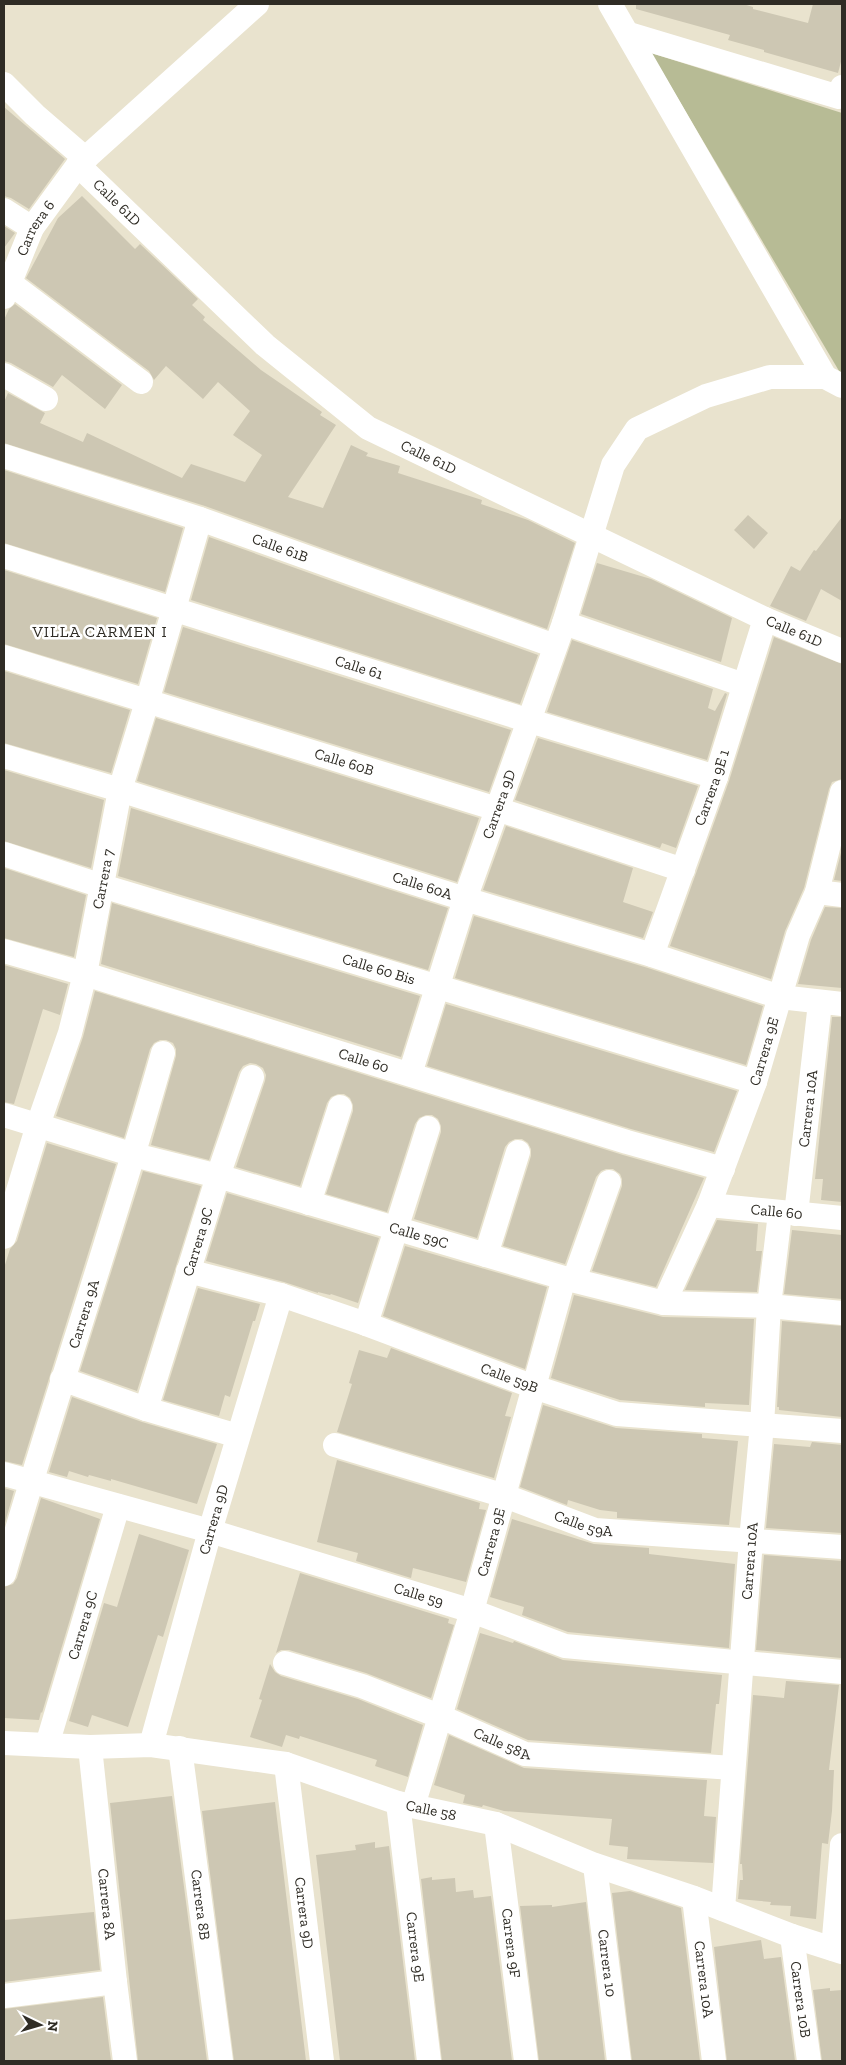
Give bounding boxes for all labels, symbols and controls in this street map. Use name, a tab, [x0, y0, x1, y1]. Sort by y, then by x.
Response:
street label: Calle 61D	[89, 175, 145, 230]
street label: Carrera 6	[13, 197, 58, 258]
street label: Calle 61D	[398, 436, 459, 478]
street label: Calle 61B	[250, 529, 311, 566]
street label: Calle 61D	[763, 611, 825, 651]
district label: VILLA CARMEN I	[31, 622, 168, 641]
street label: Calle 61	[333, 651, 385, 683]
street label: Calle 60B	[312, 744, 376, 779]
street label: Carrera 9E 1	[690, 747, 733, 828]
street label: Carrera 9D	[478, 767, 520, 841]
street label: Carrera 7	[89, 848, 118, 911]
street label: Calle 60A	[390, 868, 455, 903]
street label: Calle 60 Bis	[340, 950, 417, 988]
street label: Carrera 9E	[745, 1015, 783, 1088]
street label: Calle 60	[336, 1044, 391, 1077]
street label: Carrera 10A	[795, 1069, 821, 1148]
street label: Calle 60	[750, 1200, 803, 1223]
street label: Carrera 9C	[179, 1205, 217, 1279]
street label: Calle 59C	[387, 1218, 451, 1252]
street label: Carrera 9A	[64, 1277, 103, 1351]
street label: Calle 59B	[478, 1359, 541, 1397]
street label: Carrera 9D	[195, 1482, 232, 1557]
street label: Carrera 9E	[473, 1506, 509, 1579]
street label: Calle 59A	[552, 1506, 614, 1540]
street label: Carrera 10A	[737, 1521, 762, 1600]
street label: Calle 59	[392, 1579, 446, 1611]
street label: Carrera 9C	[64, 1588, 101, 1662]
street label: Calle 58A	[471, 1723, 531, 1763]
street label: Calle 58	[404, 1796, 458, 1824]
street label: Carrera 8A	[94, 1868, 119, 1941]
street label: Carrera 8B	[187, 1868, 214, 1941]
street label: Carrera 9D	[291, 1876, 317, 1950]
street label: Carrera 9F	[498, 1907, 524, 1980]
street label: Carrera 9E	[402, 1911, 428, 1983]
street label: Carrera 10	[594, 1928, 620, 1998]
street label: Carrera 10A	[690, 1940, 718, 2019]
street label: Carrera 10B	[787, 1960, 815, 2039]
north arrow	[15, 2000, 65, 2050]
text: N	[43, 2020, 61, 2032]

